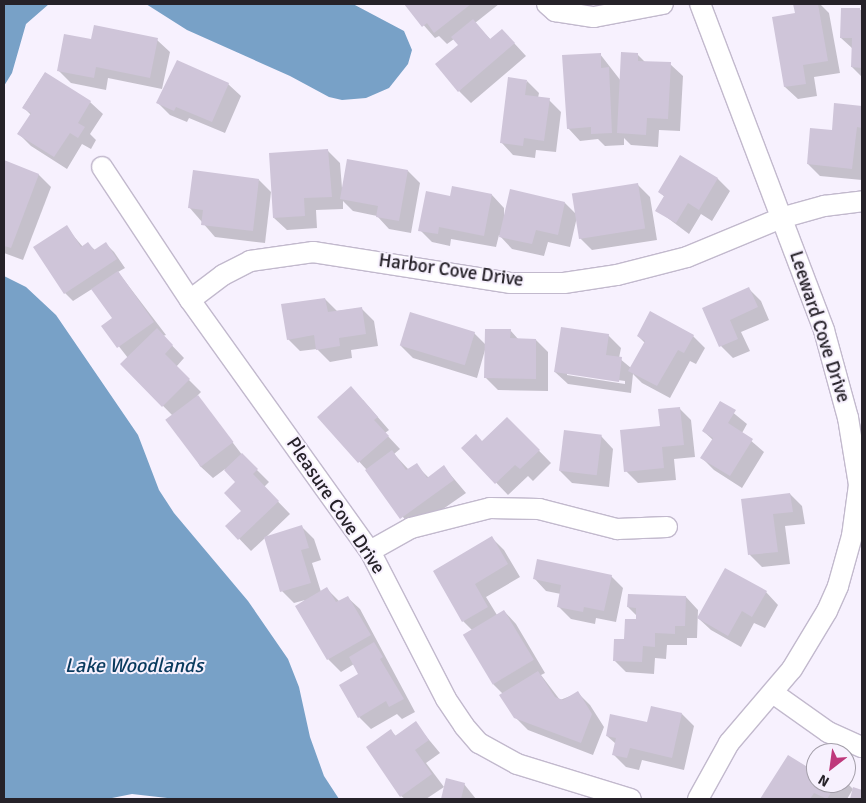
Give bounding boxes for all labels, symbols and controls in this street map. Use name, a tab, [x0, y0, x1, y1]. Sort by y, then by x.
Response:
street label: Leeward Cove Drive	[784, 248, 854, 406]
street label: Harbor Cove Drive	[377, 250, 525, 292]
street label: Pleasure Cove Drive	[281, 433, 389, 579]
water label: Lake Woodlands	[65, 653, 203, 677]
north arrow	[806, 743, 856, 793]
text: N	[815, 771, 832, 790]

